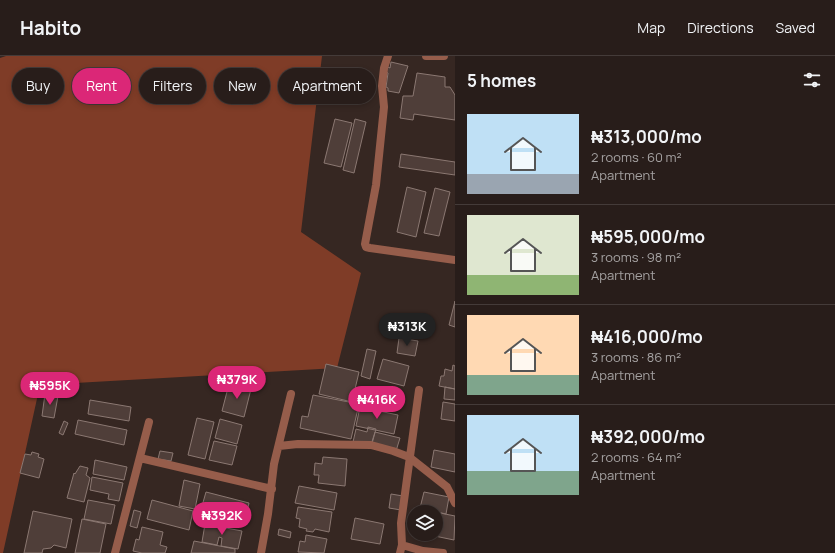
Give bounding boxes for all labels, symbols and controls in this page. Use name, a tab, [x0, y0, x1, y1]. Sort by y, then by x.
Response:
text: Habito	[20, 15, 81, 41]
text: Map	[637, 18, 665, 37]
text: Directions	[687, 18, 754, 37]
text: Saved	[776, 18, 815, 37]
chip: Buy	[12, 68, 64, 104]
chip: Rent	[72, 68, 131, 104]
chip: Filters	[139, 68, 206, 104]
chip: New	[214, 68, 270, 104]
chip: Apartment	[278, 68, 376, 104]
text: 5 homes	[467, 69, 536, 92]
icon: filters	[801, 69, 823, 91]
text: ₦313,000/mo	[591, 125, 702, 148]
icon: home	[499, 130, 547, 178]
text: 2 rooms · 60 m²	[591, 148, 682, 166]
text: Apartment	[591, 166, 655, 184]
text: ₦595,000/mo	[591, 225, 705, 248]
icon: home	[499, 231, 547, 279]
text: 3 rooms · 98 m²	[591, 248, 681, 266]
text: Apartment	[591, 266, 655, 284]
pin: ₦313K	[379, 313, 435, 347]
text: ₦313K	[388, 317, 426, 335]
text: ₦416,000/mo	[591, 325, 703, 348]
icon: home	[499, 331, 547, 379]
text: 3 rooms · 86 m²	[591, 348, 681, 366]
pin: ₦379K	[209, 366, 265, 400]
text: Apartment	[591, 366, 655, 384]
text: ₦379K	[217, 370, 257, 388]
pin: ₦595K	[22, 372, 78, 406]
text: ₦595K	[29, 376, 71, 394]
pin: ₦416K	[349, 386, 405, 420]
text: ₦416K	[357, 390, 397, 408]
text: ₦392,000/mo	[591, 425, 705, 448]
icon: home	[499, 431, 547, 479]
text: 2 rooms · 64 m²	[591, 448, 682, 466]
text: Apartment	[591, 466, 655, 484]
pin: ₦392K	[194, 502, 250, 536]
map controls	[407, 505, 443, 541]
button: layers	[407, 505, 443, 541]
text: ₦392K	[201, 506, 243, 524]

